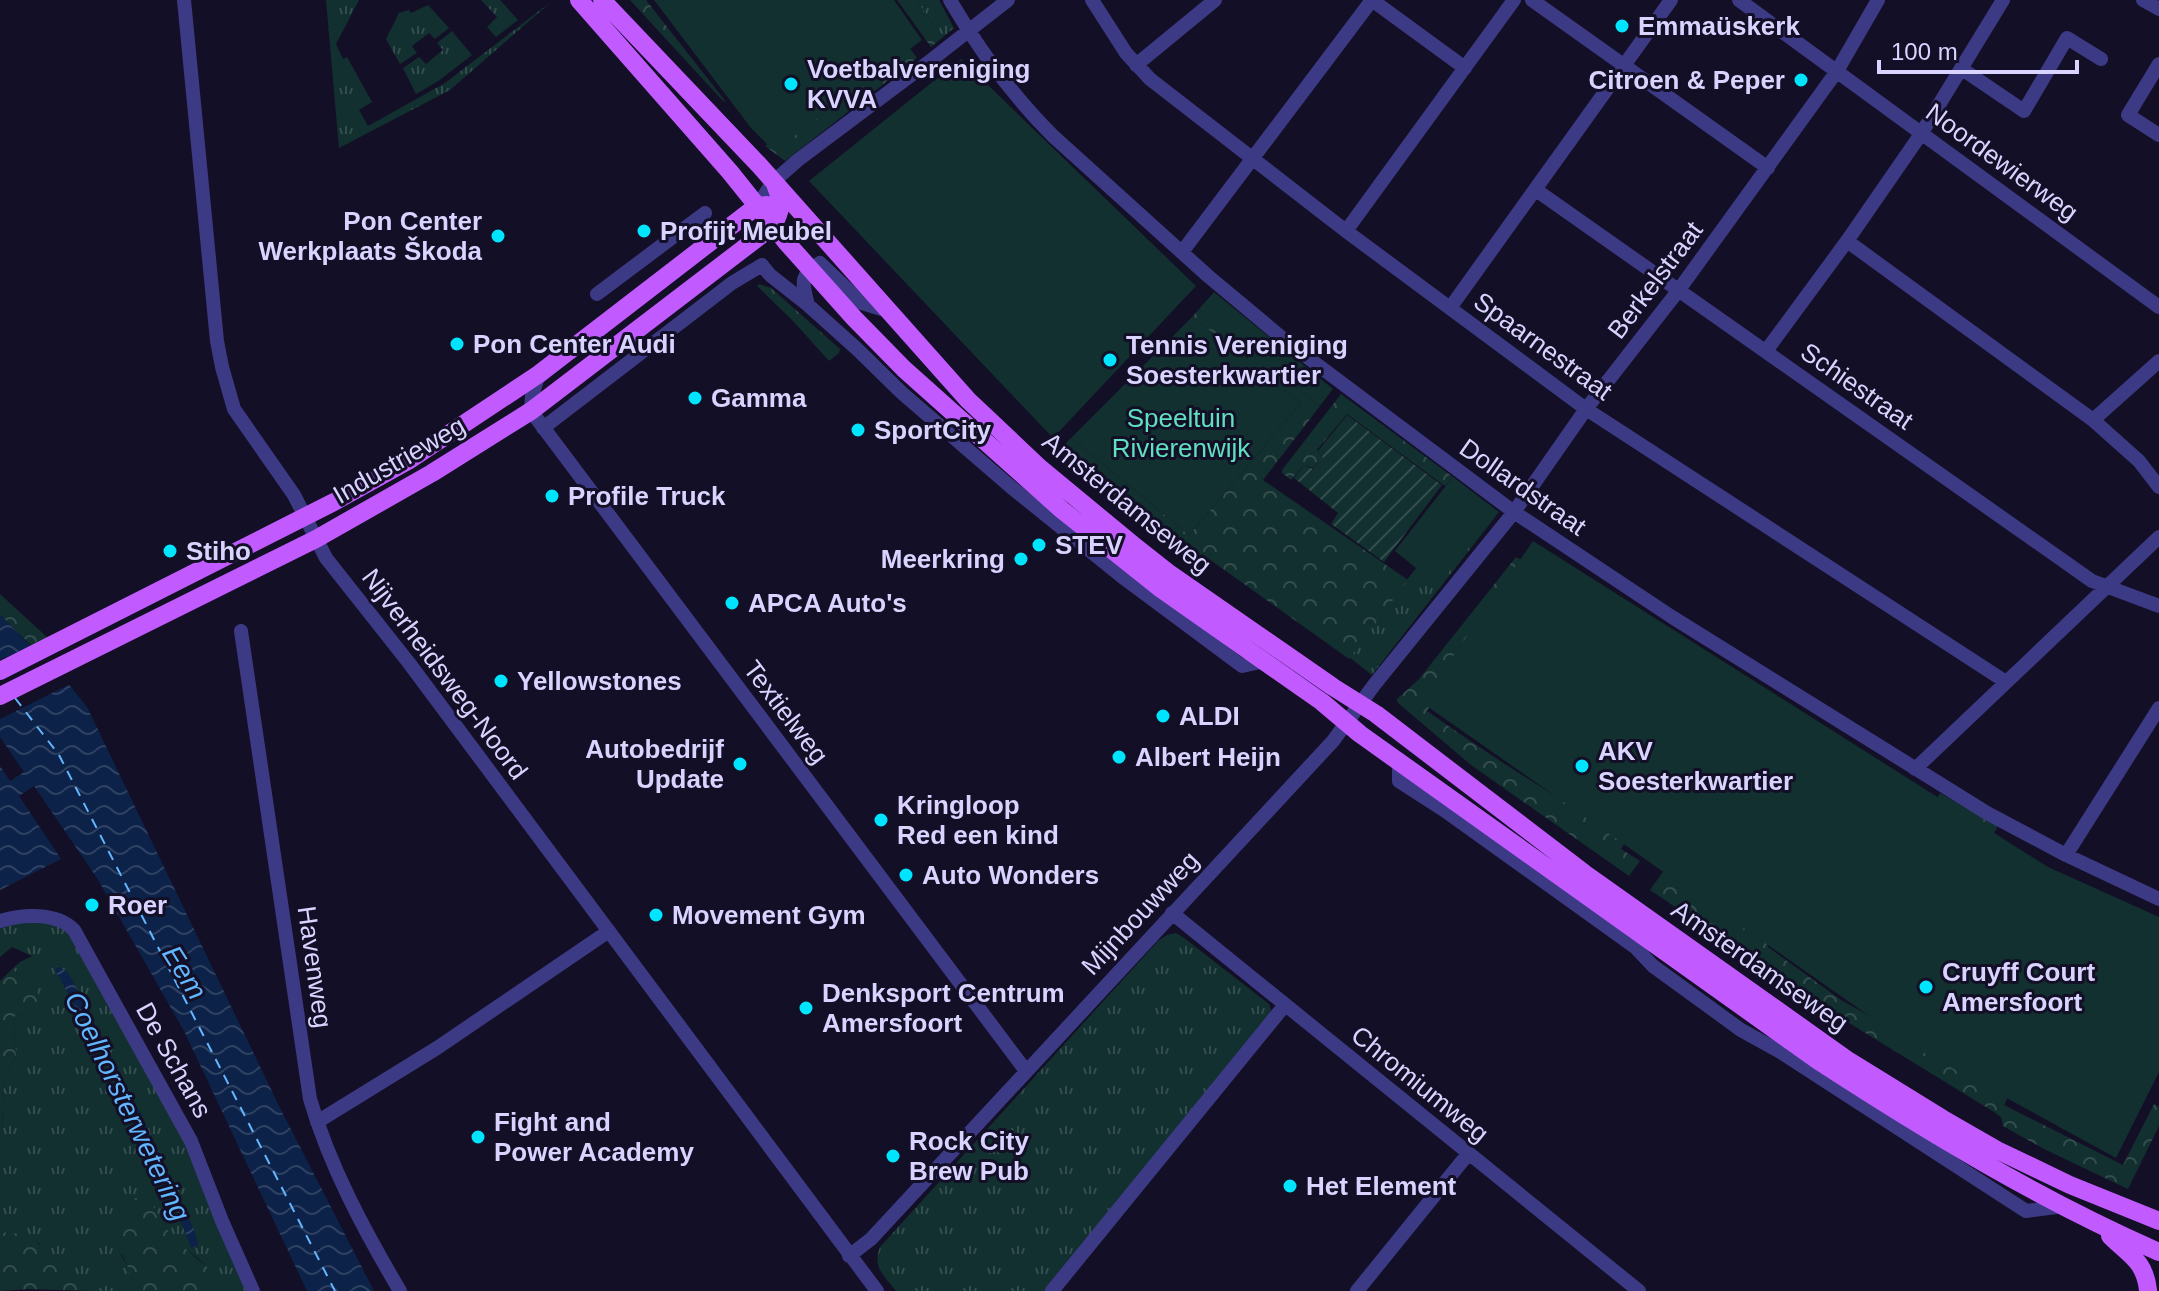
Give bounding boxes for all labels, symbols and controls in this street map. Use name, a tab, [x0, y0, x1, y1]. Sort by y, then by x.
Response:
place label: Emmaüskerk	[1638, 11, 1800, 41]
marker: Emmaüskerk	[1613, 17, 1631, 35]
scale bar	[1879, 24, 2077, 74]
text: 100 m	[1891, 38, 1958, 65]
place label: Voetbalvereniging KVVA	[807, 54, 1030, 114]
place label: Citroen & Peper	[1589, 65, 1785, 95]
marker: Citroen & Peper	[1792, 71, 1810, 89]
marker: Voetbalvereniging KVVA	[782, 75, 800, 93]
street label: Noordewierweg	[1920, 97, 2084, 227]
place label: Pon Center Werkplaats Škoda	[258, 206, 483, 266]
street label: Berkelstraat	[1601, 215, 1709, 344]
place label: Profijt Meubel	[660, 216, 832, 246]
marker: Profijt Meubel	[635, 222, 653, 240]
marker: Pon Center Werkplaats Škoda	[489, 227, 507, 245]
street label: Spaarnestraat	[1468, 286, 1619, 407]
place label: Pon Center Audi	[473, 329, 676, 359]
place label: Tennis Vereniging Soesterkwartier	[1126, 330, 1348, 390]
marker: Pon Center Audi	[448, 335, 466, 353]
street label: Schiestraat	[1795, 336, 1920, 436]
marker: Tennis Vereniging Soesterkwartier	[1101, 351, 1119, 369]
place label: Gamma	[711, 383, 807, 413]
marker: Gamma	[686, 389, 704, 407]
park label: Speeltuin Rivierenwijk	[1112, 403, 1251, 463]
street label: Industrieweg	[328, 410, 470, 510]
place label: SportCity	[874, 415, 992, 445]
marker: SportCity	[849, 421, 867, 439]
street label: Amsterdamseweg	[1037, 426, 1217, 580]
street label: Dollardstraat	[1454, 432, 1593, 542]
place label: Profile Truck	[568, 481, 726, 511]
marker: Profile Truck	[543, 487, 561, 505]
place label: STEV	[1055, 530, 1124, 560]
place label: Stiho	[186, 536, 251, 566]
marker: STEV	[1030, 536, 1048, 554]
marker: Stiho	[161, 542, 179, 560]
place label: Meerkring	[881, 544, 1005, 574]
marker: Meerkring	[1012, 550, 1030, 568]
street label: Nijverheidsweg-Noord	[356, 563, 534, 785]
place label: APCA Auto's	[748, 588, 907, 618]
marker: APCA Auto's	[723, 594, 741, 612]
street label: Textielweg	[737, 654, 835, 770]
place label: Yellowstones	[517, 666, 682, 696]
marker: Yellowstones	[492, 672, 510, 690]
place label: ALDI	[1179, 701, 1240, 731]
marker: ALDI	[1154, 707, 1172, 725]
place label: Autobedrijf Update	[585, 734, 724, 794]
place label: AKV Soesterkwartier	[1598, 736, 1793, 796]
place label: Albert Heijn	[1135, 742, 1281, 772]
marker: Albert Heijn	[1110, 748, 1128, 766]
marker: Autobedrijf Update	[731, 755, 749, 773]
marker: AKV Soesterkwartier	[1573, 757, 1591, 775]
place label: Kringloop Red een kind	[897, 790, 1059, 850]
marker: Kringloop Red een kind	[872, 811, 890, 829]
street label: Mijnbouwweg	[1075, 845, 1205, 981]
place label: Auto Wonders	[922, 860, 1099, 890]
marker: Auto Wonders	[897, 866, 915, 884]
place label: Roer	[108, 890, 167, 920]
street label: Amsterdamseweg	[1666, 894, 1854, 1038]
marker: Roer	[83, 896, 101, 914]
place label: Movement Gym	[672, 900, 866, 930]
street label: Havenweg	[292, 904, 338, 1030]
marker: Movement Gym	[647, 906, 665, 924]
water label: Eem	[156, 940, 213, 1005]
place label: Cruyff Court Amersfoort	[1942, 957, 2095, 1017]
place label: Denksport Centrum Amersfoort	[822, 978, 1065, 1038]
marker: Cruyff Court Amersfoort	[1917, 978, 1935, 996]
water label: Coelhorsterwetering	[59, 987, 197, 1226]
street label: De Schans	[130, 997, 218, 1123]
marker: Denksport Centrum Amersfoort	[797, 999, 815, 1017]
street label: Chromiumweg	[1345, 1020, 1495, 1148]
place label: Fight and Power Academy	[494, 1107, 694, 1167]
place label: Rock City Brew Pub	[909, 1126, 1029, 1186]
marker: Fight and Power Academy	[469, 1128, 487, 1146]
marker: Rock City Brew Pub	[884, 1147, 902, 1165]
place label: Het Element	[1306, 1171, 1457, 1201]
marker: Het Element	[1281, 1177, 1299, 1195]

